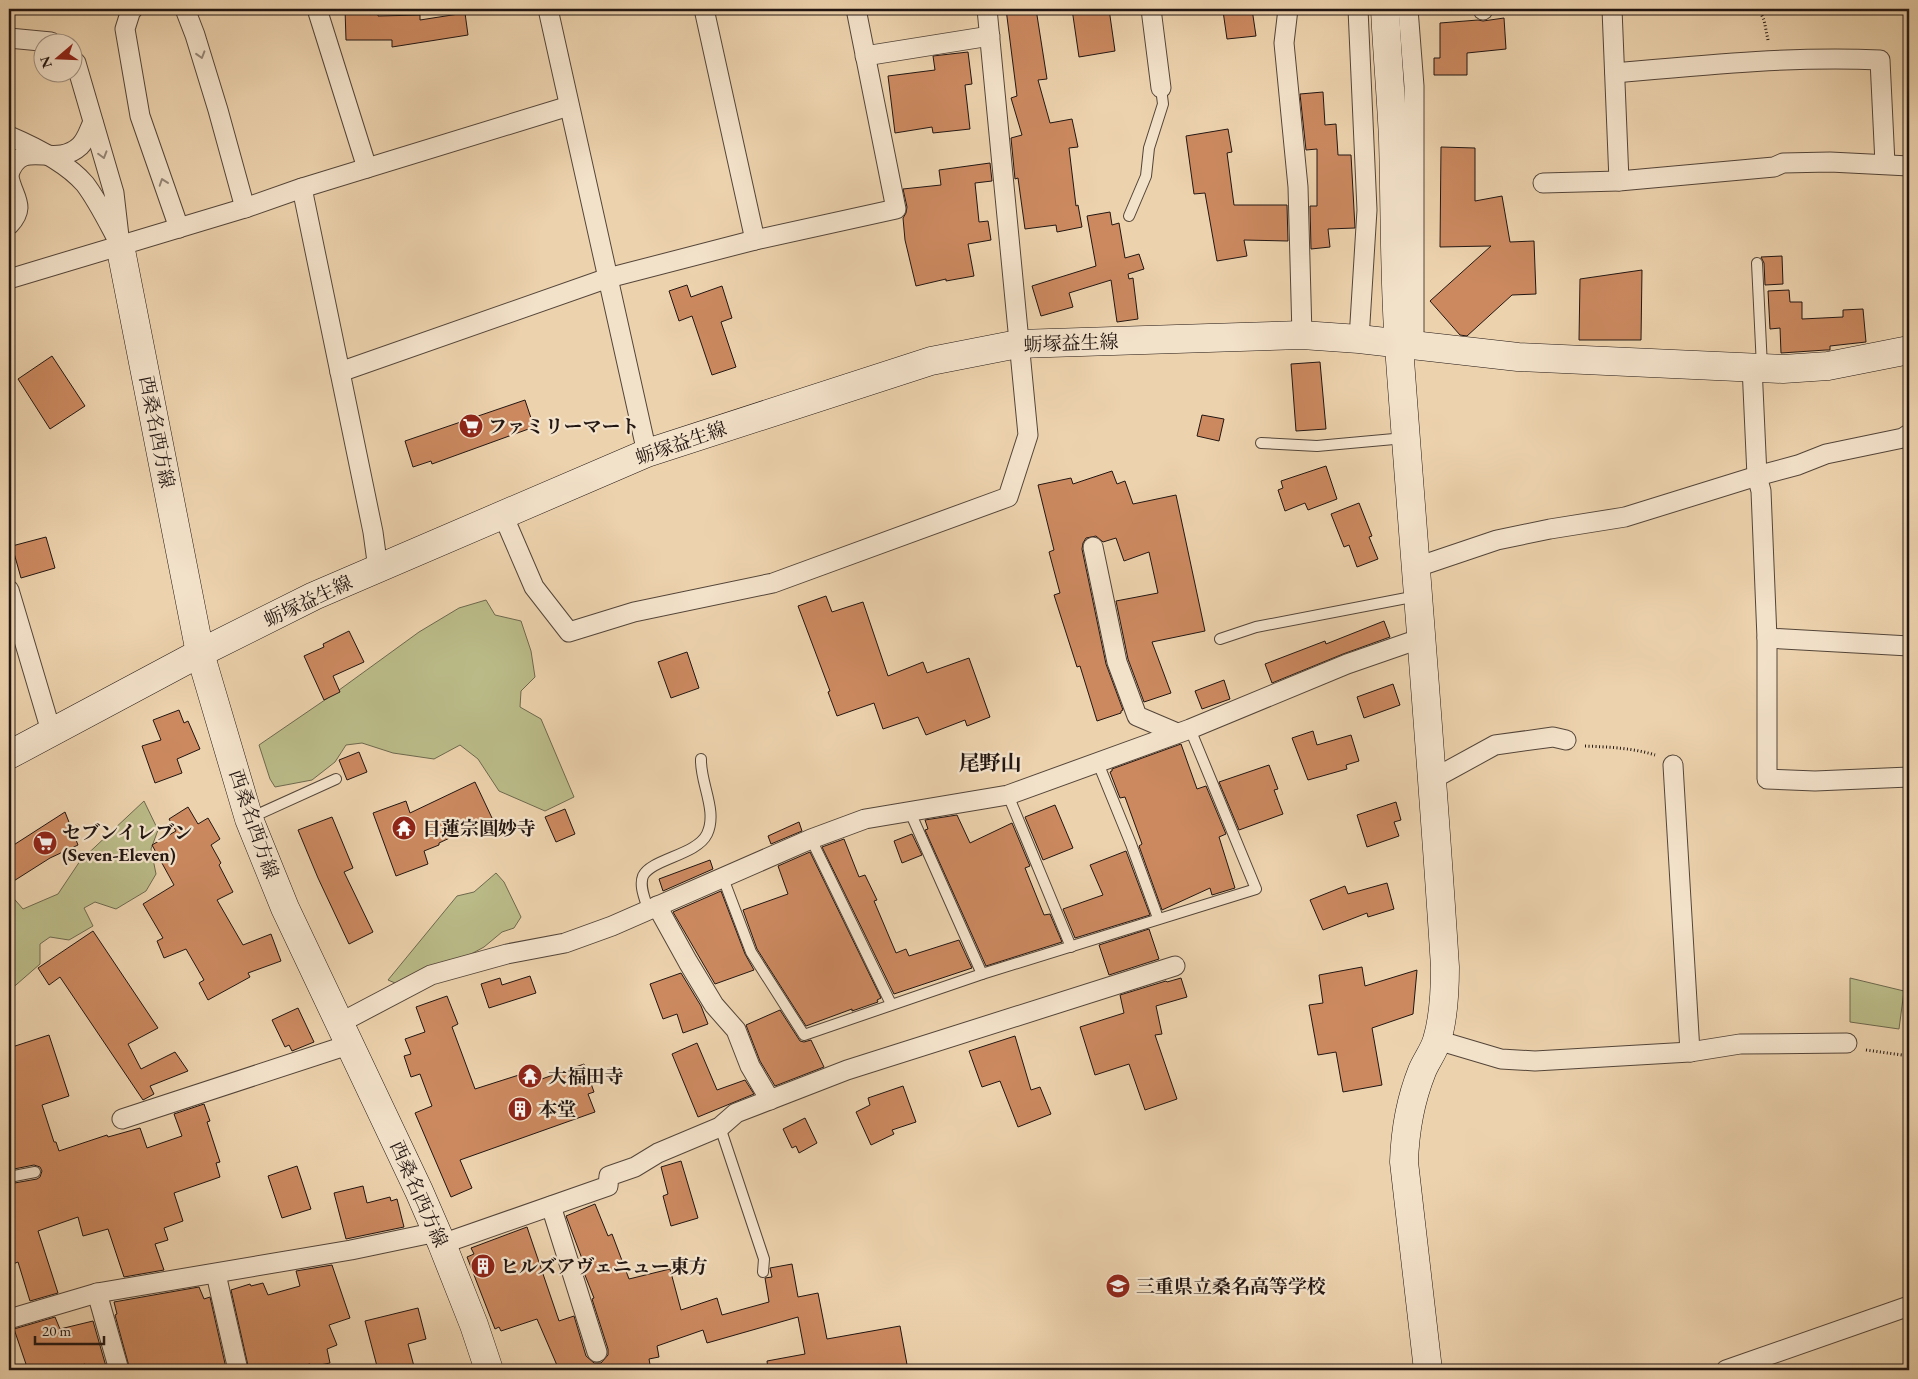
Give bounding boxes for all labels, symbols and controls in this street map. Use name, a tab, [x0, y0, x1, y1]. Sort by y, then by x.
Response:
north arrow	[32, 32, 82, 82]
one-way arrow	[195, 50, 205, 58]
text: N	[35, 53, 56, 71]
one-way arrow	[97, 150, 107, 158]
one-way arrow	[159, 178, 169, 187]
street label: 蛎塚益生線	[1023, 329, 1119, 357]
street label: 西桑名西方線	[134, 374, 180, 490]
supermarket icon: ファミリーマート	[458, 413, 484, 439]
place label: ファミリーマート	[488, 414, 640, 439]
street label: 蛎塚益生線	[632, 416, 730, 470]
street label: 蛎塚益生線	[260, 570, 356, 632]
district label: 尾野山	[959, 749, 1022, 776]
street label: 西桑名西方線	[224, 766, 284, 882]
temple icon: 日蓮宗圓妙寺	[391, 815, 417, 841]
place label: 日蓮宗圓妙寺	[422, 816, 536, 841]
place label: セブンイレブン (Seven-Eleven)	[62, 820, 193, 867]
supermarket icon: セブンイレブン (Seven-Eleven)	[32, 830, 58, 856]
temple icon: 大福田寺	[517, 1063, 543, 1089]
place label: 大福田寺	[548, 1064, 624, 1089]
building icon: 本堂	[507, 1096, 533, 1122]
place label: 本堂	[538, 1097, 576, 1122]
street label: 西桑名西方線	[384, 1137, 454, 1251]
building icon: ヒルズアヴェニュー東方	[470, 1253, 496, 1279]
place label: ヒルズアヴェニュー東方	[500, 1254, 708, 1279]
school or university icon: 三重県立桑名高等学校	[1105, 1273, 1131, 1299]
place label: 三重県立桑名高等学校	[1136, 1274, 1326, 1299]
scale bar	[35, 1314, 104, 1346]
text: 20 m	[42, 1321, 71, 1340]

